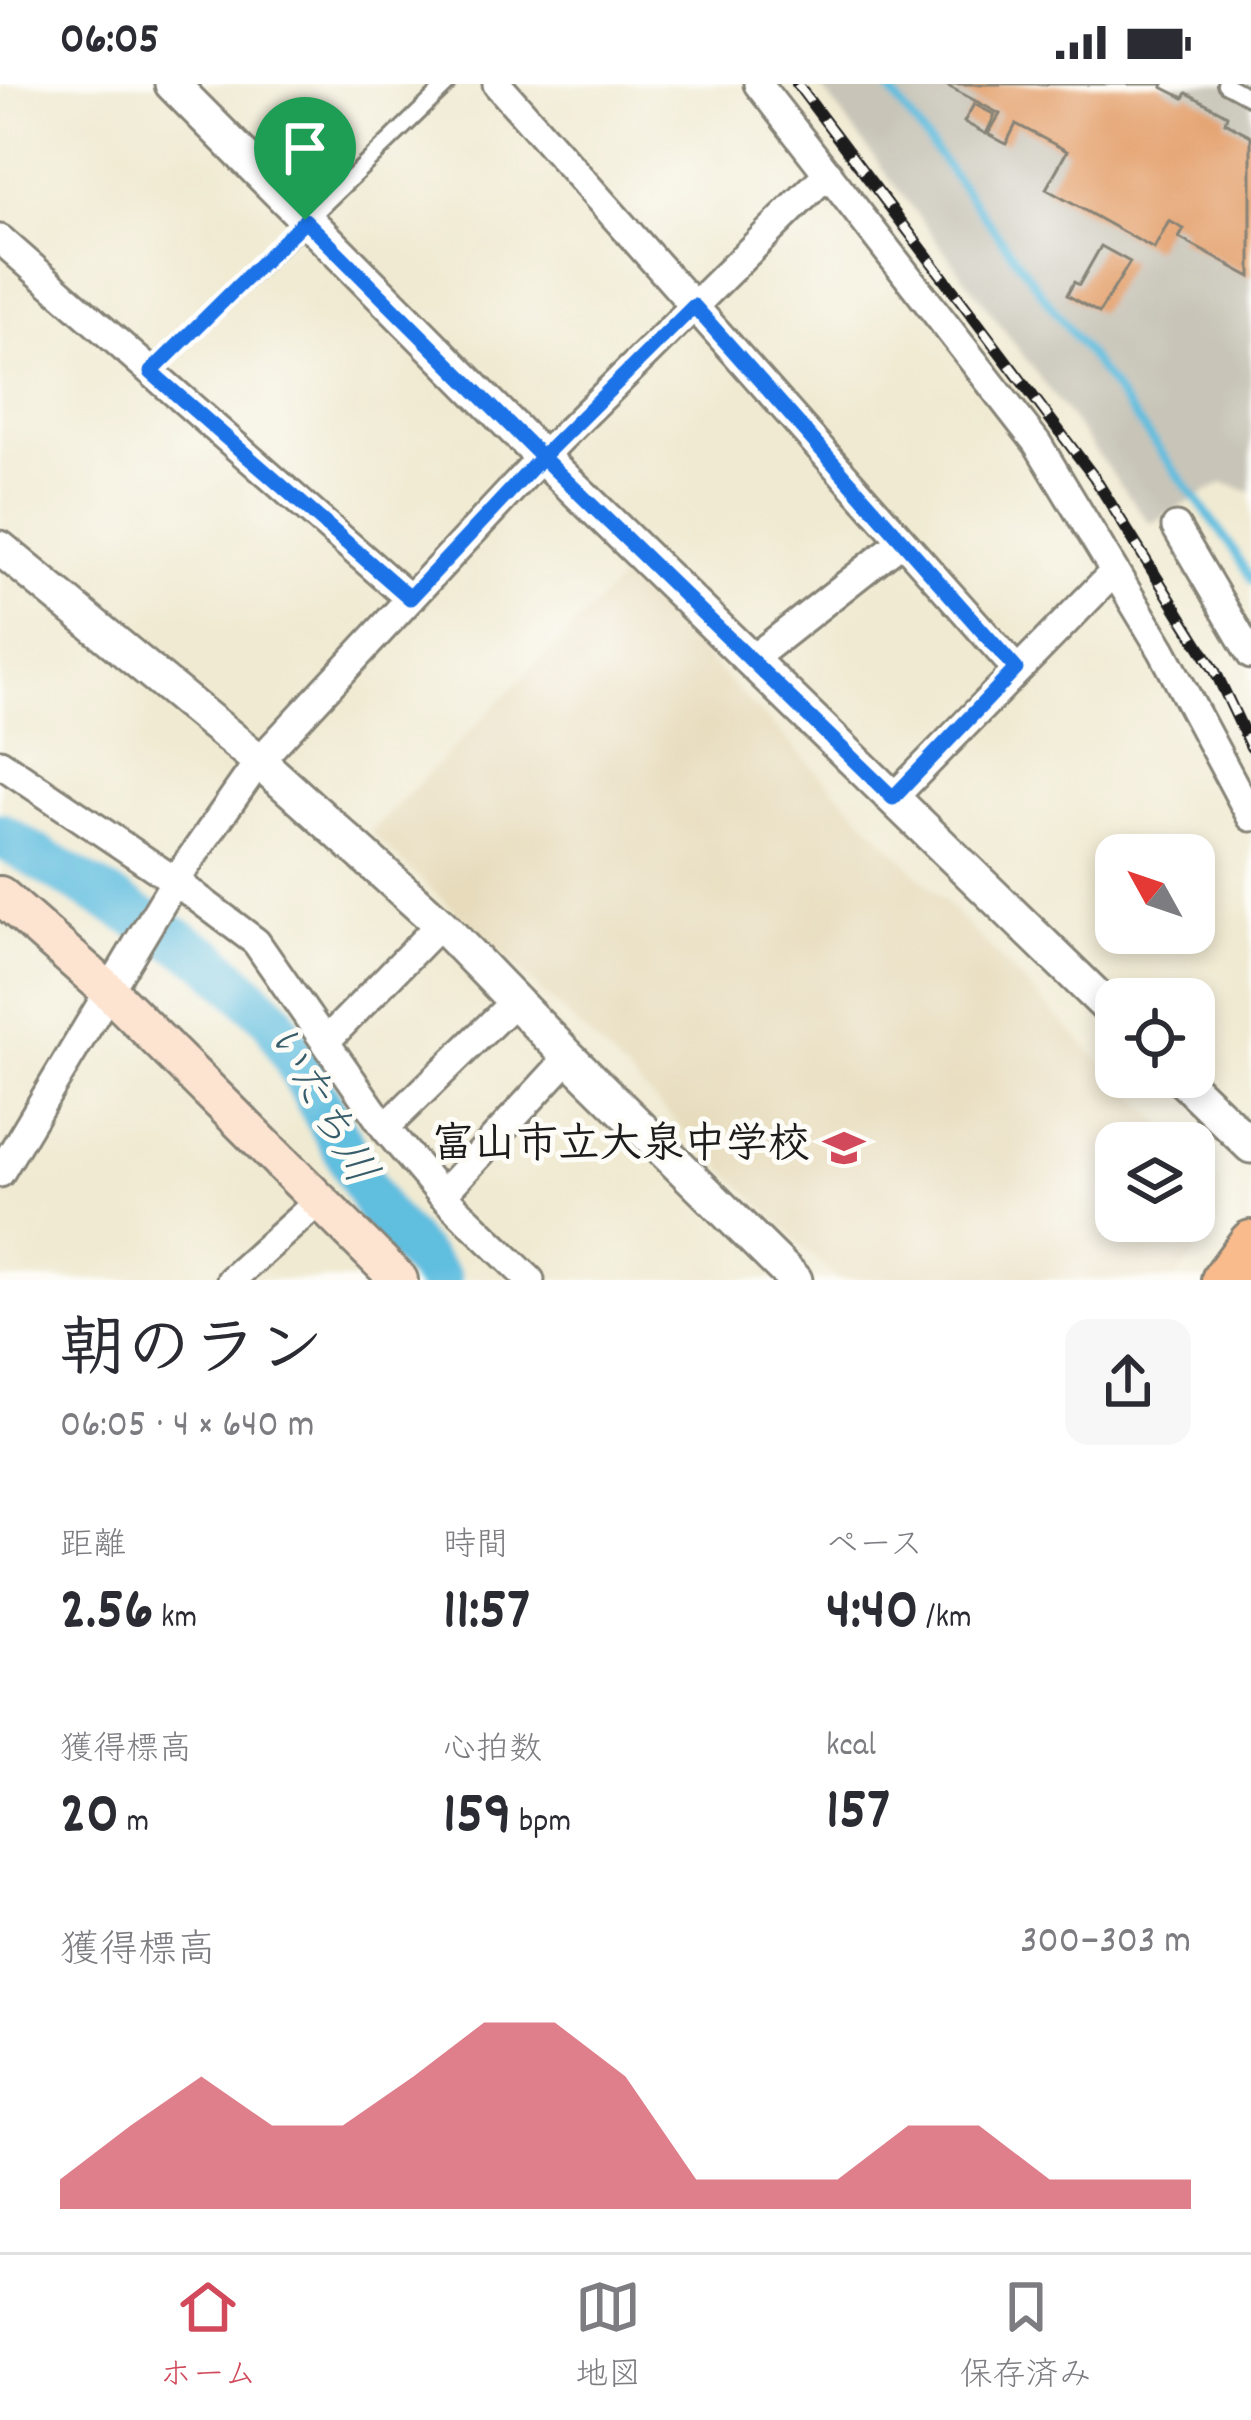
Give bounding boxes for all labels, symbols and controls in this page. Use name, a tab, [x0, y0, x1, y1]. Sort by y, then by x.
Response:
text: 06:05	[60, 10, 159, 74]
pin	[254, 97, 356, 220]
icon: arrive	[272, 115, 338, 181]
north arrow	[1095, 834, 1215, 954]
map controls	[1095, 834, 1215, 1242]
button: locate	[1095, 978, 1215, 1098]
water label: いたち川	[246, 1014, 390, 1198]
place label: 富山市立大泉中学校	[432, 1118, 810, 1178]
button: layers	[1095, 1122, 1215, 1242]
school or university icon: 富山市立大泉中学校	[821, 1125, 867, 1171]
text: 朝のラン	[60, 1308, 324, 1402]
button: share	[1065, 1319, 1191, 1445]
text: 06:05 · 4 × 640 m	[60, 1400, 314, 1455]
text: 距離	[60, 1524, 126, 1571]
text: 時間	[443, 1524, 509, 1571]
text: ペース	[826, 1524, 923, 1571]
text: 2.56	[60, 1571, 153, 1657]
text: 11:57	[443, 1571, 530, 1657]
text: 4:40	[826, 1571, 918, 1657]
text: km	[153, 1596, 197, 1643]
text: /km	[918, 1596, 972, 1643]
text: kcal	[826, 1724, 876, 1771]
text: 獲得標高	[60, 1728, 192, 1775]
text: 心拍数	[443, 1728, 542, 1775]
text: 157	[826, 1771, 890, 1857]
text: 20	[60, 1775, 119, 1861]
text: 159	[443, 1775, 511, 1861]
text: m	[119, 1800, 149, 1847]
text: bpm	[511, 1800, 571, 1847]
text: 300–303 m	[1020, 1916, 1191, 1971]
text: 獲得標高	[60, 1926, 216, 1981]
tab: ホーム	[159, 2274, 257, 2401]
tab: 地図	[575, 2274, 641, 2401]
tab: 保存済み	[960, 2274, 1092, 2401]

